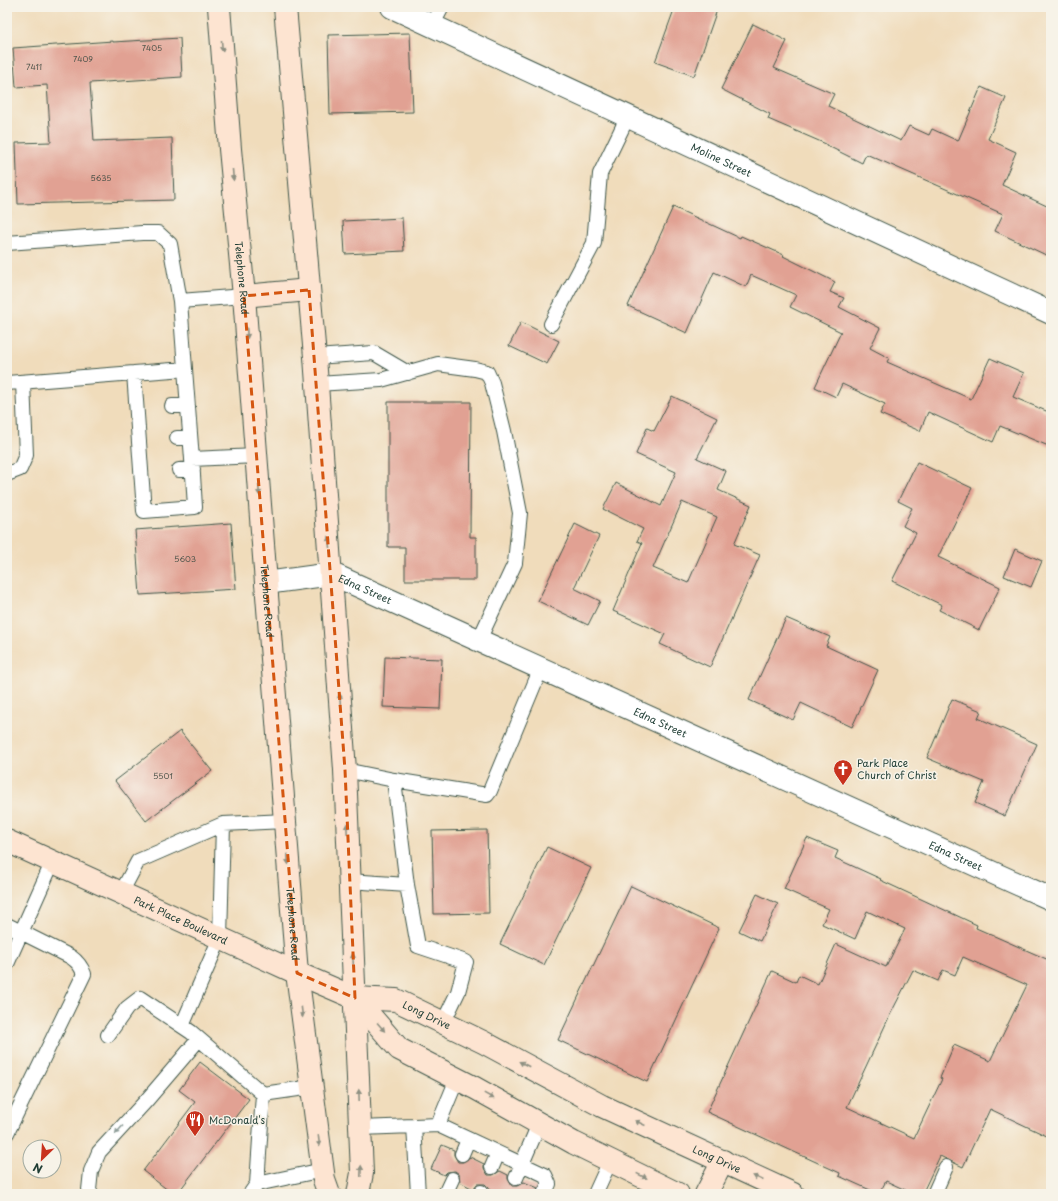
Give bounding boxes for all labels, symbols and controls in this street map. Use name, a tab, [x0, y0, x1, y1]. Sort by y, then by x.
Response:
one-way arrow	[219, 40, 225, 52]
house number: 7405	[142, 42, 162, 54]
house number: 7409	[73, 53, 93, 65]
house number: 7411	[26, 61, 42, 73]
street label: Moline Street	[689, 139, 754, 180]
one-way arrow	[229, 169, 236, 181]
house number: 5635	[91, 172, 111, 184]
street label: Telephone Road	[232, 241, 253, 315]
one-way arrow	[244, 327, 250, 339]
one-way arrow	[255, 484, 262, 496]
one-way arrow	[326, 536, 332, 548]
house number: 5603	[174, 553, 196, 565]
street label: Telephone Road	[258, 564, 278, 638]
street label: Edna Street	[336, 570, 394, 607]
one-way arrow	[337, 693, 344, 705]
street label: Edna Street	[632, 703, 690, 741]
place label: Park Place Church of Christ	[857, 755, 936, 782]
church icon: Park Place Church of Christ	[832, 758, 854, 786]
house number: 5501	[153, 770, 173, 782]
one-way arrow	[344, 822, 350, 835]
street label: Edna Street	[927, 837, 985, 874]
one-way arrow	[285, 853, 291, 865]
street label: Telephone Road	[283, 887, 304, 961]
street label: Park Place Boulevard	[132, 892, 230, 948]
one-way arrow	[350, 952, 356, 965]
street label: Long Drive	[401, 996, 453, 1032]
one-way arrow	[299, 1006, 305, 1018]
one-way arrow	[376, 1022, 385, 1033]
one-way arrow	[518, 1061, 530, 1067]
one-way arrow	[356, 1088, 362, 1101]
one-way arrow	[483, 1093, 495, 1100]
restaurant icon: McDonald's	[184, 1109, 206, 1137]
place label: McDonald's	[209, 1112, 266, 1127]
one-way arrow	[634, 1120, 645, 1126]
one-way arrow	[115, 1125, 124, 1135]
one-way arrow	[316, 1135, 322, 1147]
north arrow	[22, 1139, 62, 1179]
street label: Long Drive	[691, 1141, 744, 1176]
text: N	[30, 1159, 45, 1178]
one-way arrow	[358, 1165, 365, 1177]
one-way arrow	[636, 1173, 647, 1179]
one-way arrow	[752, 1175, 764, 1181]

